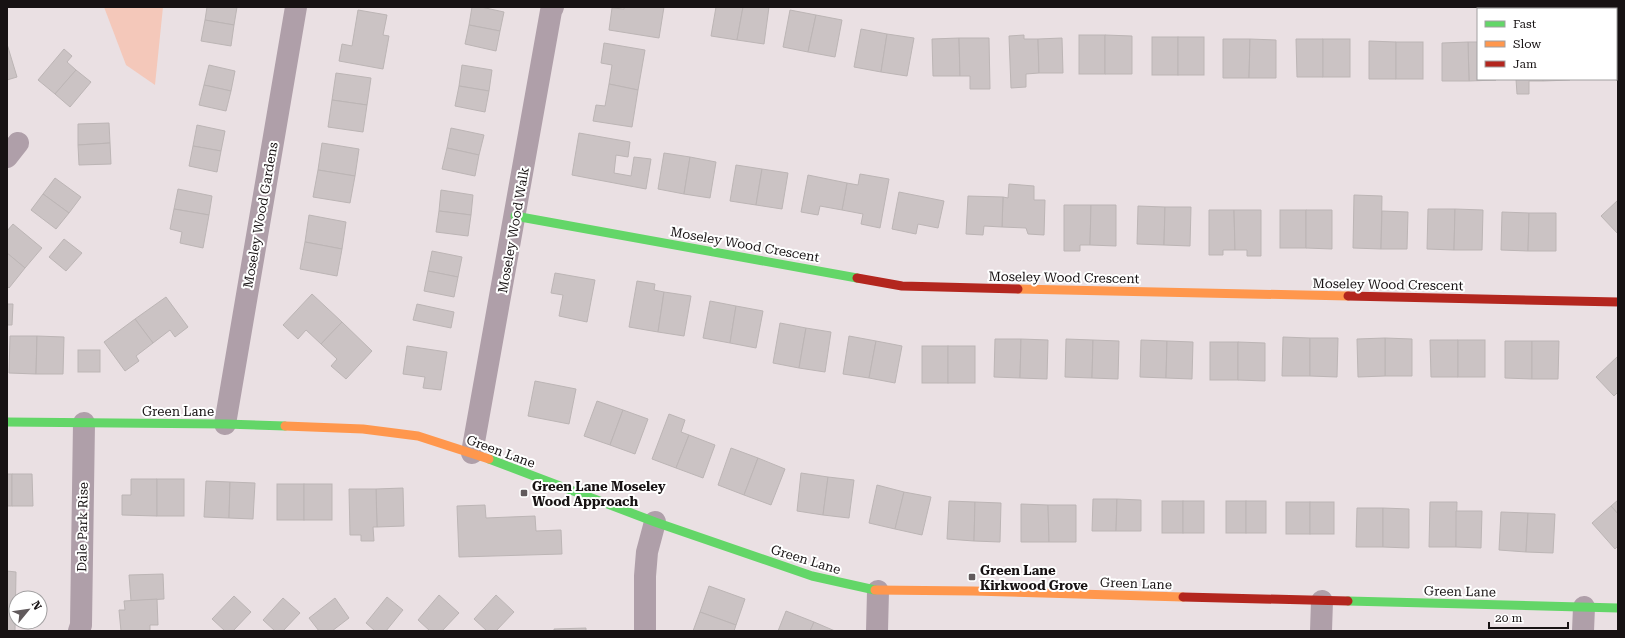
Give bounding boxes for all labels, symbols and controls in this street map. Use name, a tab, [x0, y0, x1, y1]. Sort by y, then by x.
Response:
legend	[1477, 8, 1617, 80]
text: Fast	[1513, 17, 1537, 31]
text: Slow	[1513, 37, 1541, 51]
text: Jam	[1513, 57, 1537, 71]
street label: Moseley Wood Gardens	[240, 141, 281, 289]
street label: Moseley Wood Walk	[495, 166, 532, 294]
street label: Moseley Wood Crescent	[669, 224, 821, 265]
street label: Moseley Wood Crescent	[988, 269, 1140, 286]
street label: Moseley Wood Crescent	[1312, 276, 1464, 293]
street label: Green Lane	[142, 404, 214, 419]
street label: Green Lane	[464, 432, 537, 471]
place label: Green Lane Moseley Wood Approach	[532, 479, 666, 509]
street label: Dale Park Rise	[74, 482, 91, 572]
marker: Green Lane Moseley Wood Approach	[519, 488, 529, 498]
street label: Green Lane	[769, 542, 843, 577]
place label: Green Lane Kirkwood Grove	[980, 563, 1088, 593]
marker: Green Lane Kirkwood Grove	[967, 572, 977, 582]
street label: Green Lane	[1100, 575, 1172, 592]
street label: Green Lane	[1424, 583, 1496, 600]
north arrow	[8, 590, 48, 630]
text: N	[29, 599, 44, 613]
scale bar	[1489, 604, 1568, 630]
text: 20 m	[1495, 611, 1522, 625]

